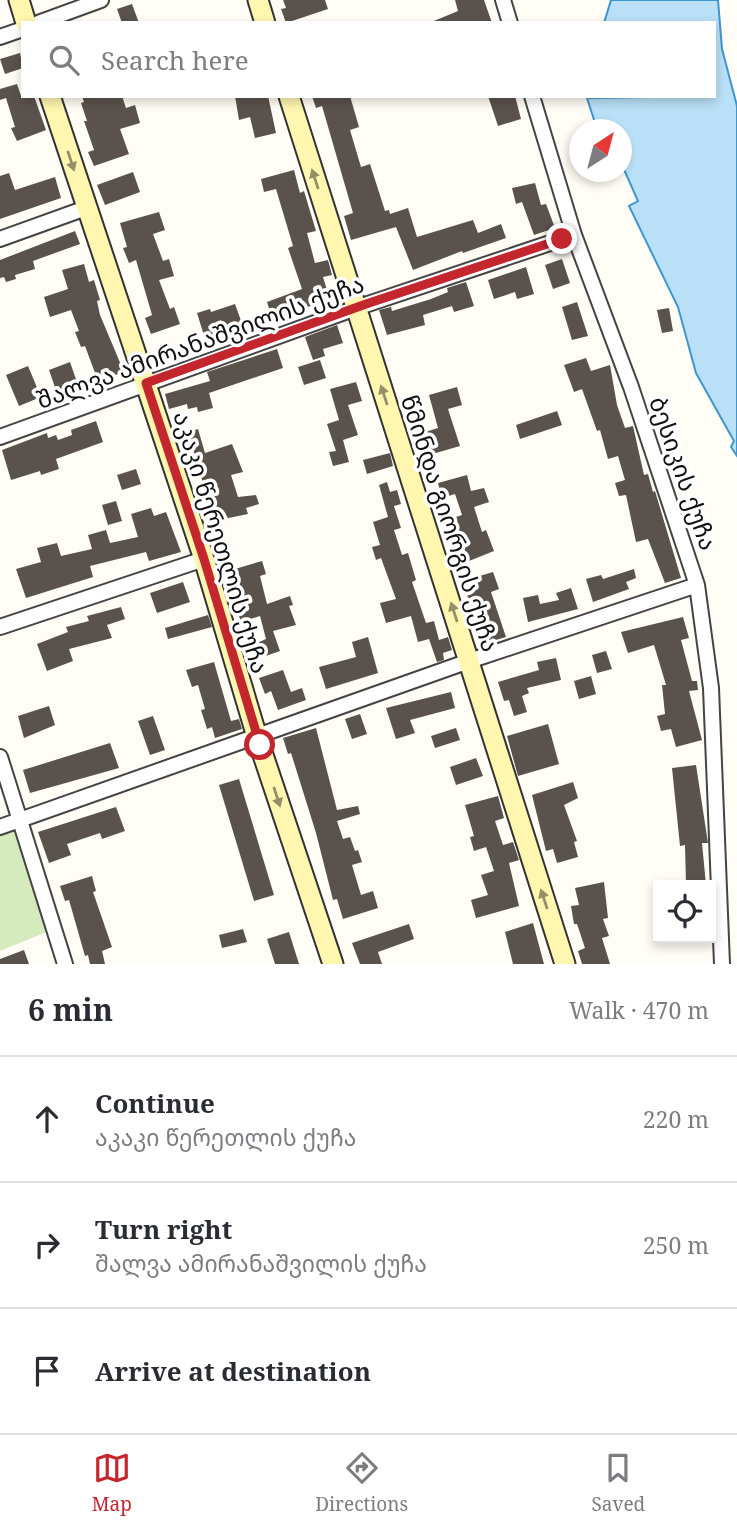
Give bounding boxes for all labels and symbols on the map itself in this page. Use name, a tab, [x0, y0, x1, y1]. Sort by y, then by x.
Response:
north arrow	[569, 119, 632, 182]
one-way arrow	[66, 151, 77, 172]
one-way arrow	[309, 168, 320, 189]
route end	[546, 223, 577, 254]
street label: შალვა ამირანაშვილის ქუჩა	[32, 266, 368, 416]
one-way arrow	[379, 385, 389, 406]
street label: წმინდა გიორგის ქუჩა	[394, 390, 508, 656]
street label: ბესიკის ქუჩა	[642, 392, 726, 554]
street label: აკაკი წერეთლის ქუჩა	[166, 407, 278, 677]
one-way arrow	[448, 601, 458, 622]
route start	[244, 729, 275, 760]
one-way arrow	[272, 787, 283, 808]
one-way arrow	[539, 888, 549, 909]

